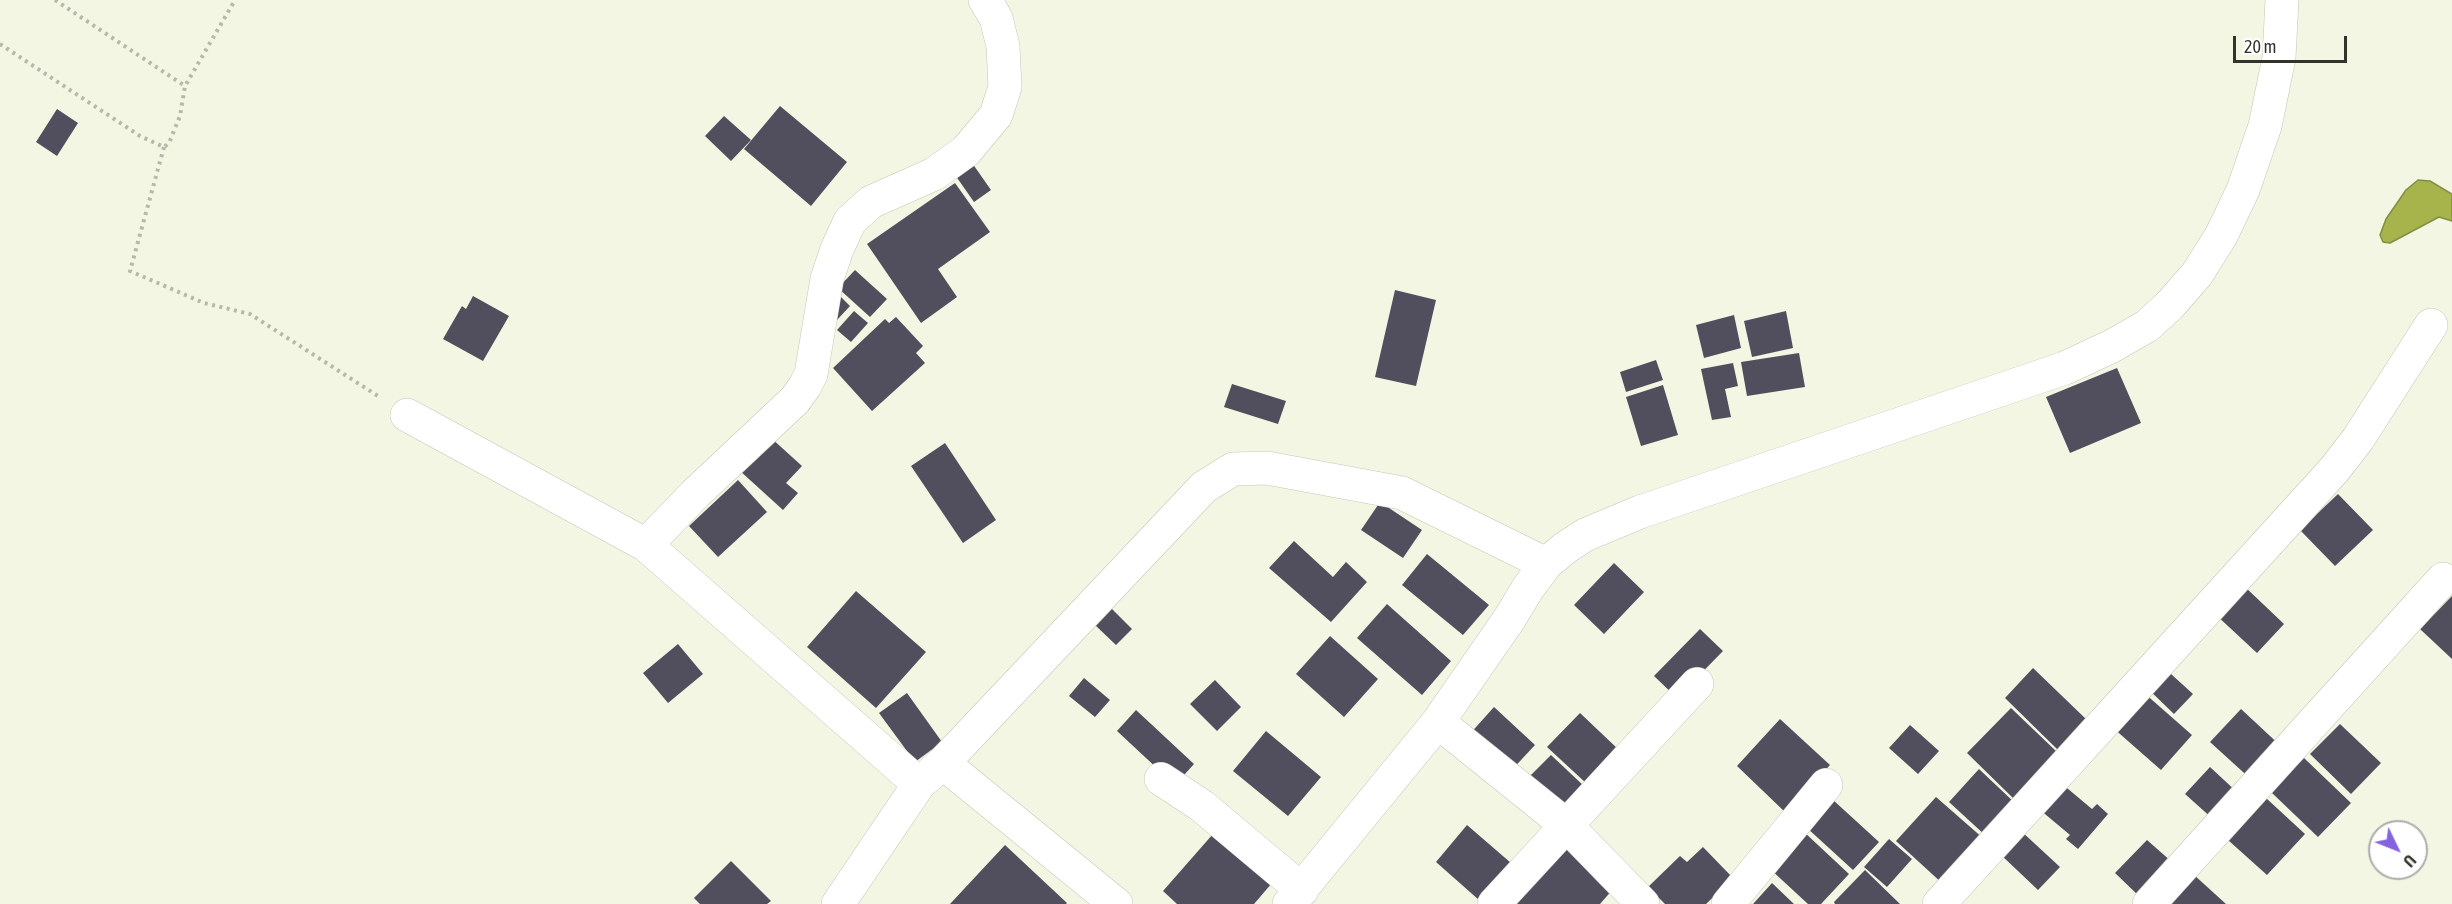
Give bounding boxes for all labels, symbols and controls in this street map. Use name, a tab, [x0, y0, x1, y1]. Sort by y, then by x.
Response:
scale bar	[2236, 24, 2350, 62]
text: 20 m	[2244, 36, 2276, 57]
north arrow	[2368, 820, 2428, 880]
text: U	[2400, 851, 2420, 871]

